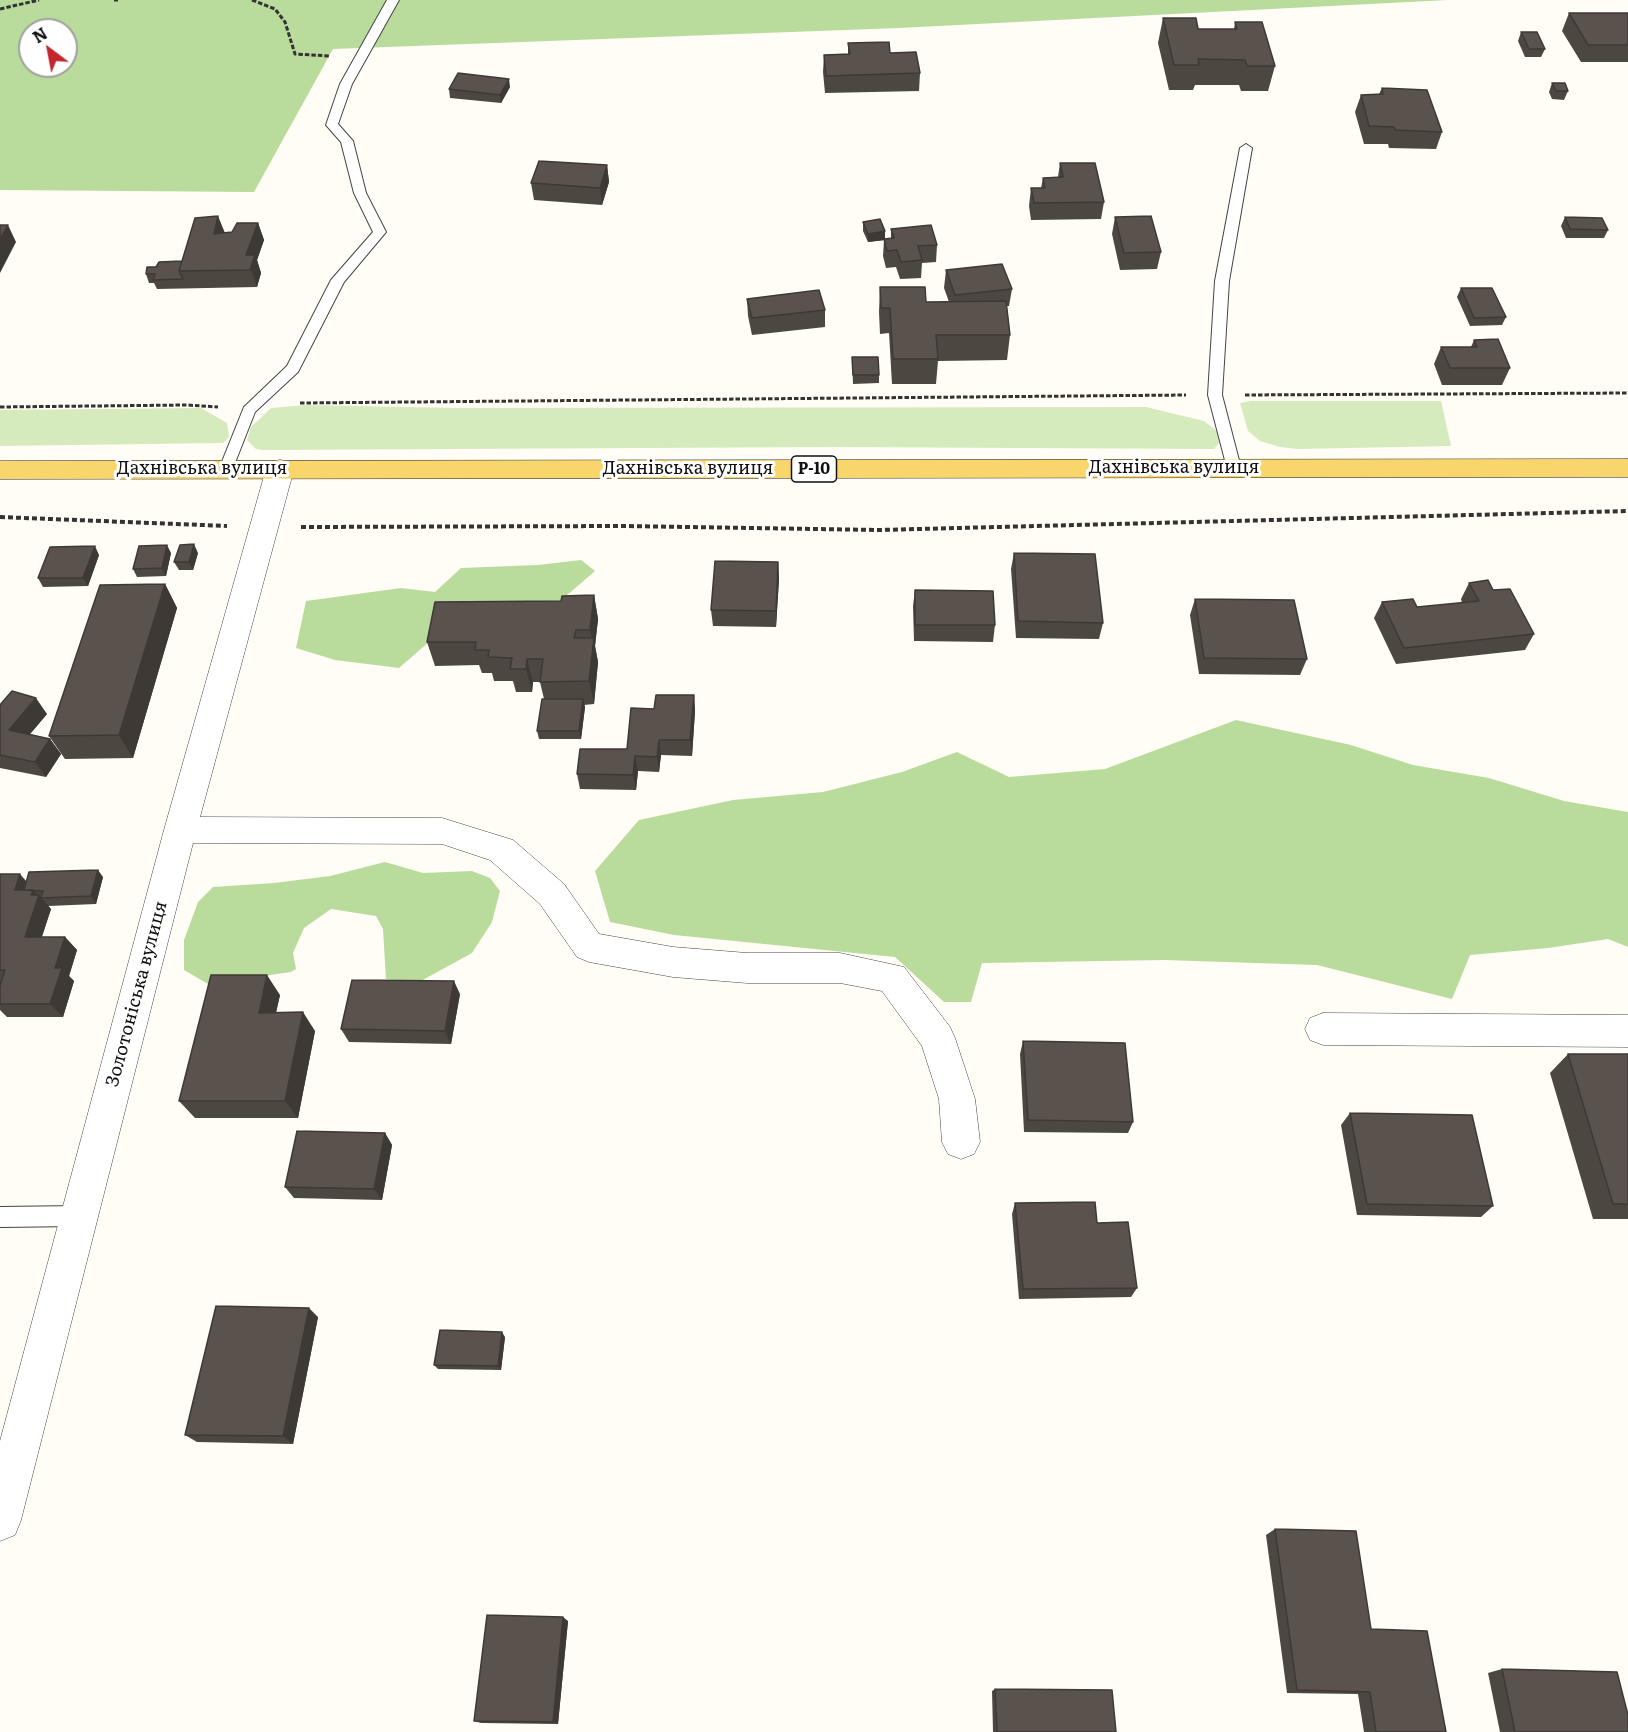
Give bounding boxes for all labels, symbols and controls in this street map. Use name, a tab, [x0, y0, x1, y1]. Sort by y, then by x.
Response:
north arrow	[18, 18, 78, 78]
text: N	[27, 21, 52, 48]
road number: Р-10	[792, 456, 836, 482]
street label: Дахнівська вулиця	[1089, 457, 1259, 479]
street label: Дахнівська вулиця	[117, 458, 287, 480]
street label: Дахнівська вулиця	[603, 458, 773, 480]
street label: Золотоніська вулиця	[102, 899, 172, 1089]

